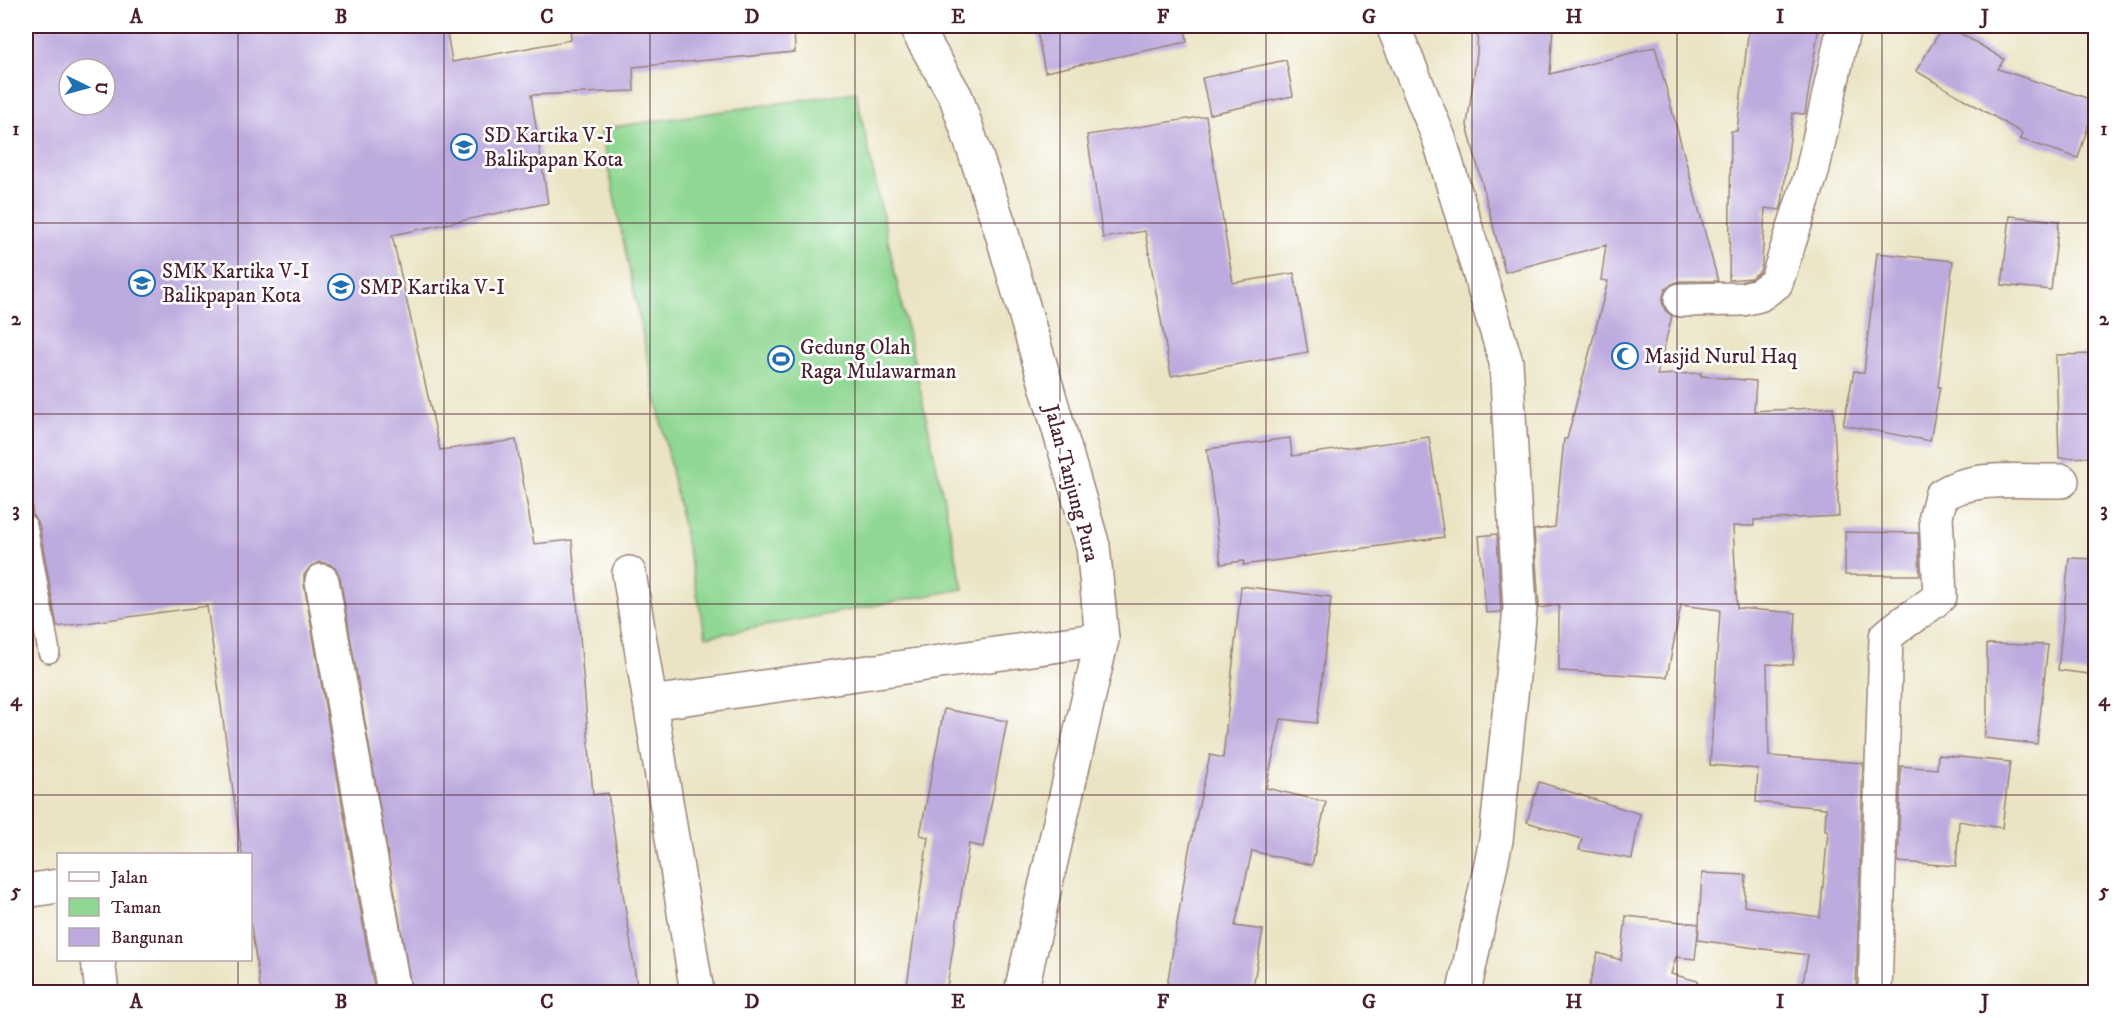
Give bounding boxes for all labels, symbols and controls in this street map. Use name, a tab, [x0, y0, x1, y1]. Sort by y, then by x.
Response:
text: A	[129, 5, 144, 30]
text: B	[335, 5, 347, 30]
text: C	[540, 5, 554, 30]
text: D	[745, 5, 760, 30]
text: E	[951, 5, 965, 30]
text: F	[1157, 5, 1170, 30]
text: G	[1362, 5, 1376, 30]
text: H	[1566, 5, 1583, 30]
text: I	[1776, 5, 1784, 30]
text: J	[1979, 5, 1989, 30]
north arrow	[57, 57, 117, 117]
text: U	[90, 81, 111, 96]
text: 1	[12, 117, 20, 142]
text: 1	[2100, 117, 2108, 142]
place label: SD Kartika V-I Balikpapan Kota	[484, 123, 623, 173]
school or university icon: SD Kartika V-I Balikpapan Kota	[449, 132, 479, 162]
place label: SMK Kartika V-I Balikpapan Kota	[162, 259, 309, 309]
school or university icon: SMK Kartika V-I Balikpapan Kota	[127, 268, 157, 298]
school or university icon: SMP Kartika V-I	[326, 272, 356, 302]
place label: SMP Kartika V-I	[360, 275, 505, 301]
text: 2	[11, 307, 22, 332]
text: 2	[2099, 307, 2110, 332]
place label: Gedung Olah Raga Mulawarman	[800, 335, 957, 385]
mosque icon: Masjid Nurul Haq	[1610, 341, 1640, 371]
sports icon: Gedung Olah Raga Mulawarman	[766, 344, 796, 374]
place label: Masjid Nurul Haq	[1644, 344, 1798, 370]
street label: Jalan Tanjung Pura	[1037, 400, 1105, 565]
text: 3	[12, 498, 20, 523]
text: 3	[2100, 498, 2108, 523]
text: 4	[10, 688, 23, 713]
text: 4	[2098, 688, 2111, 713]
legend	[57, 853, 252, 961]
text: Jalan	[109, 867, 149, 889]
text: 5	[10, 879, 21, 904]
text: 5	[2098, 879, 2109, 904]
text: Taman	[111, 897, 162, 919]
text: Bangunan	[111, 927, 184, 949]
text: A	[129, 990, 144, 1015]
text: B	[335, 990, 347, 1015]
text: C	[540, 990, 554, 1015]
text: D	[745, 990, 760, 1015]
text: E	[951, 990, 965, 1015]
text: F	[1157, 990, 1170, 1015]
text: G	[1362, 990, 1376, 1015]
text: H	[1566, 990, 1583, 1015]
text: I	[1776, 990, 1784, 1015]
text: J	[1979, 990, 1989, 1015]

